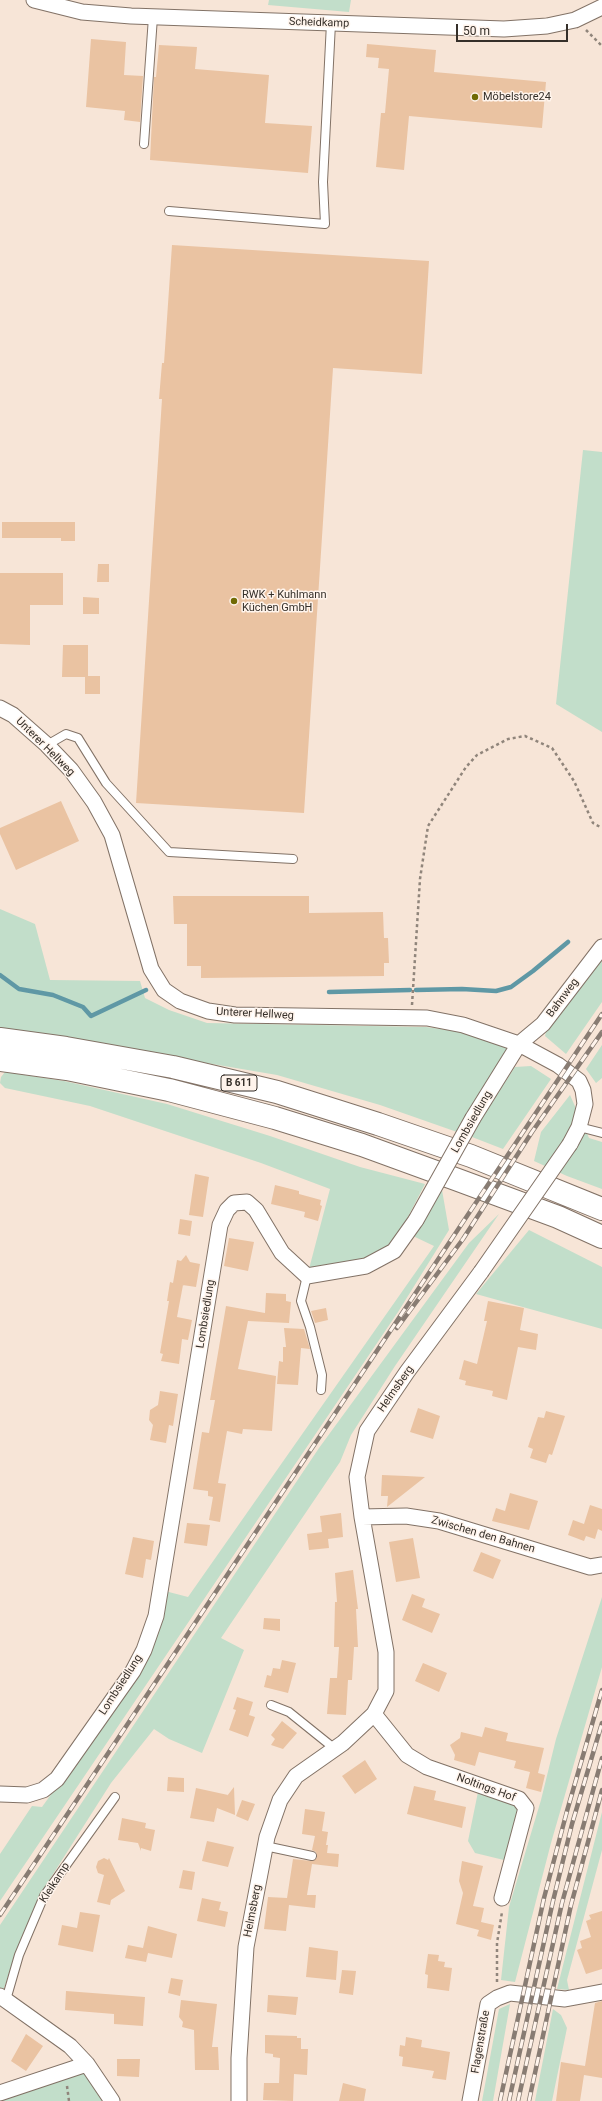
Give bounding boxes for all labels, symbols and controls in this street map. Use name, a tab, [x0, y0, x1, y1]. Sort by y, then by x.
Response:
street label: Scheidkamp	[289, 15, 349, 31]
scale bar	[458, 16, 570, 42]
text: 50 m	[463, 24, 490, 38]
place label: Möbelstore24	[483, 90, 551, 104]
marker: Möbelstore24	[470, 92, 480, 102]
place label: RWK + Kuhlmann Küchen GmbH	[242, 588, 326, 614]
marker: RWK + Kuhlmann Küchen GmbH	[229, 596, 239, 606]
street label: Unterer Hellweg	[13, 715, 77, 779]
street label: Bahnweg	[544, 976, 582, 1020]
street label: Unterer Hellweg	[216, 1005, 294, 1023]
road number: B 611	[221, 1075, 257, 1091]
street label: Lombsiedlung	[449, 1089, 495, 1155]
street label: Lombsiedlung	[194, 1279, 218, 1349]
street label: Helmsberg	[375, 1363, 417, 1415]
street label: Zwischen den Bahnen	[430, 1514, 536, 1556]
street label: Lombsiedlung	[97, 1652, 145, 1718]
street label: Noltings Hof	[455, 1771, 517, 1805]
street label: Kleikamp	[37, 1860, 73, 1906]
street label: Helmsberg	[241, 1883, 265, 1939]
street label: Flagenstraße	[469, 2009, 493, 2075]

